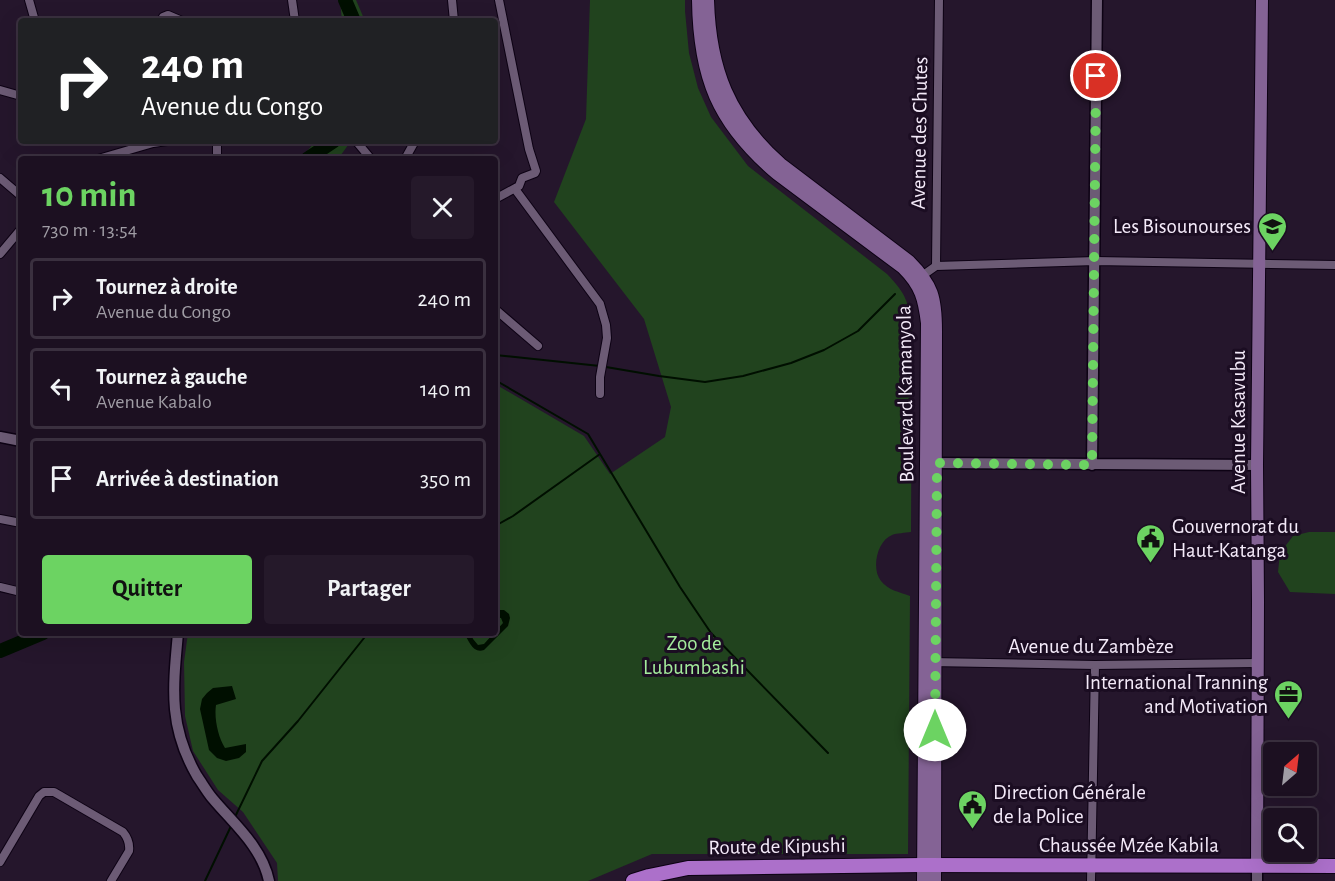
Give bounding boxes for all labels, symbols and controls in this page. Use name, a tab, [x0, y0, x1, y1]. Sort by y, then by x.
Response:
icon: right	[42, 42, 120, 120]
text: 240 m	[141, 44, 244, 86]
pin	[1070, 50, 1121, 101]
street label: Avenue des Chutes	[908, 56, 931, 210]
icon: arrive	[1079, 59, 1112, 92]
text: Avenue du Congo	[141, 93, 323, 120]
button: close	[411, 176, 474, 239]
text: 10 min	[42, 177, 137, 213]
school or university icon: Les Bisounourses	[1256, 210, 1288, 252]
place label: Les Bisounourses	[1113, 216, 1251, 237]
text: 730 m · 13:54	[42, 220, 137, 240]
text: Tournez à droite	[96, 276, 238, 298]
icon: right	[45, 282, 78, 315]
text: 240 m	[418, 288, 471, 310]
text: Avenue du Congo	[96, 302, 231, 322]
street label: Boulevard Kamanyola	[893, 305, 918, 483]
street label: Avenue Kasavubu	[1228, 350, 1249, 494]
text: Tournez à gauche	[96, 366, 247, 388]
icon: left	[45, 372, 78, 405]
text: 140 m	[420, 378, 471, 400]
text: Avenue Kabalo	[96, 392, 212, 412]
icon: arrive	[45, 462, 78, 495]
text: Arrivée à destination	[96, 468, 279, 490]
text: 350 m	[420, 468, 471, 490]
place label: Gouvernorat du Haut-Katanga	[1172, 516, 1299, 561]
public building icon: Gouvernorat du Haut-Katanga	[1135, 522, 1167, 564]
button: Quitter	[42, 555, 252, 624]
button: Partager	[264, 555, 474, 624]
park label: Zoo de Lubumbashi	[643, 633, 745, 678]
street label: Avenue du Zambèze	[1008, 636, 1174, 657]
place label: International Tranning and Motivation	[1085, 672, 1269, 717]
office icon: International Tranning and Motivation	[1273, 678, 1305, 720]
position arrow	[903, 698, 967, 762]
north arrow	[1263, 742, 1317, 796]
map controls	[1263, 742, 1317, 862]
place label: Direction Générale de la Police	[993, 782, 1146, 827]
public building icon: Direction Générale de la Police	[956, 788, 988, 830]
button: search	[1263, 808, 1317, 862]
street label: Route de Kipushi	[708, 835, 846, 858]
street label: Chaussée Mzée Kabila	[1039, 835, 1219, 856]

